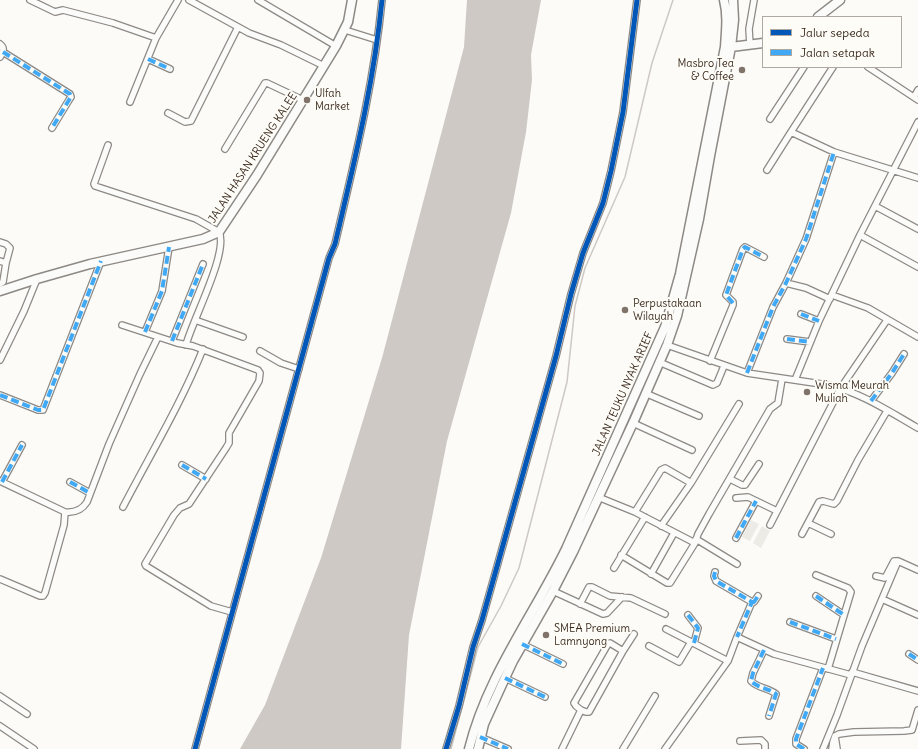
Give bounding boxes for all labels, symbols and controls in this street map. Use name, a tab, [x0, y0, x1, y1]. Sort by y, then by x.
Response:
legend	[762, 16, 902, 68]
text: Jalur sepeda	[800, 25, 870, 40]
text: Jalan setapak	[800, 45, 875, 60]
place label: Masbro Tea & Coffee	[677, 57, 734, 83]
marker: Masbro Tea & Coffee	[737, 65, 747, 75]
place label: Ulfah Market	[315, 87, 350, 113]
street label: JALAN HASAN KRUENG KALEE	[206, 90, 300, 226]
marker: Ulfah Market	[302, 95, 312, 105]
place label: Perpustakaan Wilayah	[633, 297, 702, 323]
marker: Perpustakaan Wilayah	[620, 305, 630, 315]
street label: JALAN TEUKU NYAK ARIEF	[590, 330, 656, 458]
place label: Wisma Meurah Muliah	[815, 379, 889, 405]
marker: Wisma Meurah Muliah	[802, 387, 812, 397]
place label: SMEA Premium Lamnyong	[554, 622, 630, 648]
marker: SMEA Premium Lamnyong	[541, 630, 551, 640]

